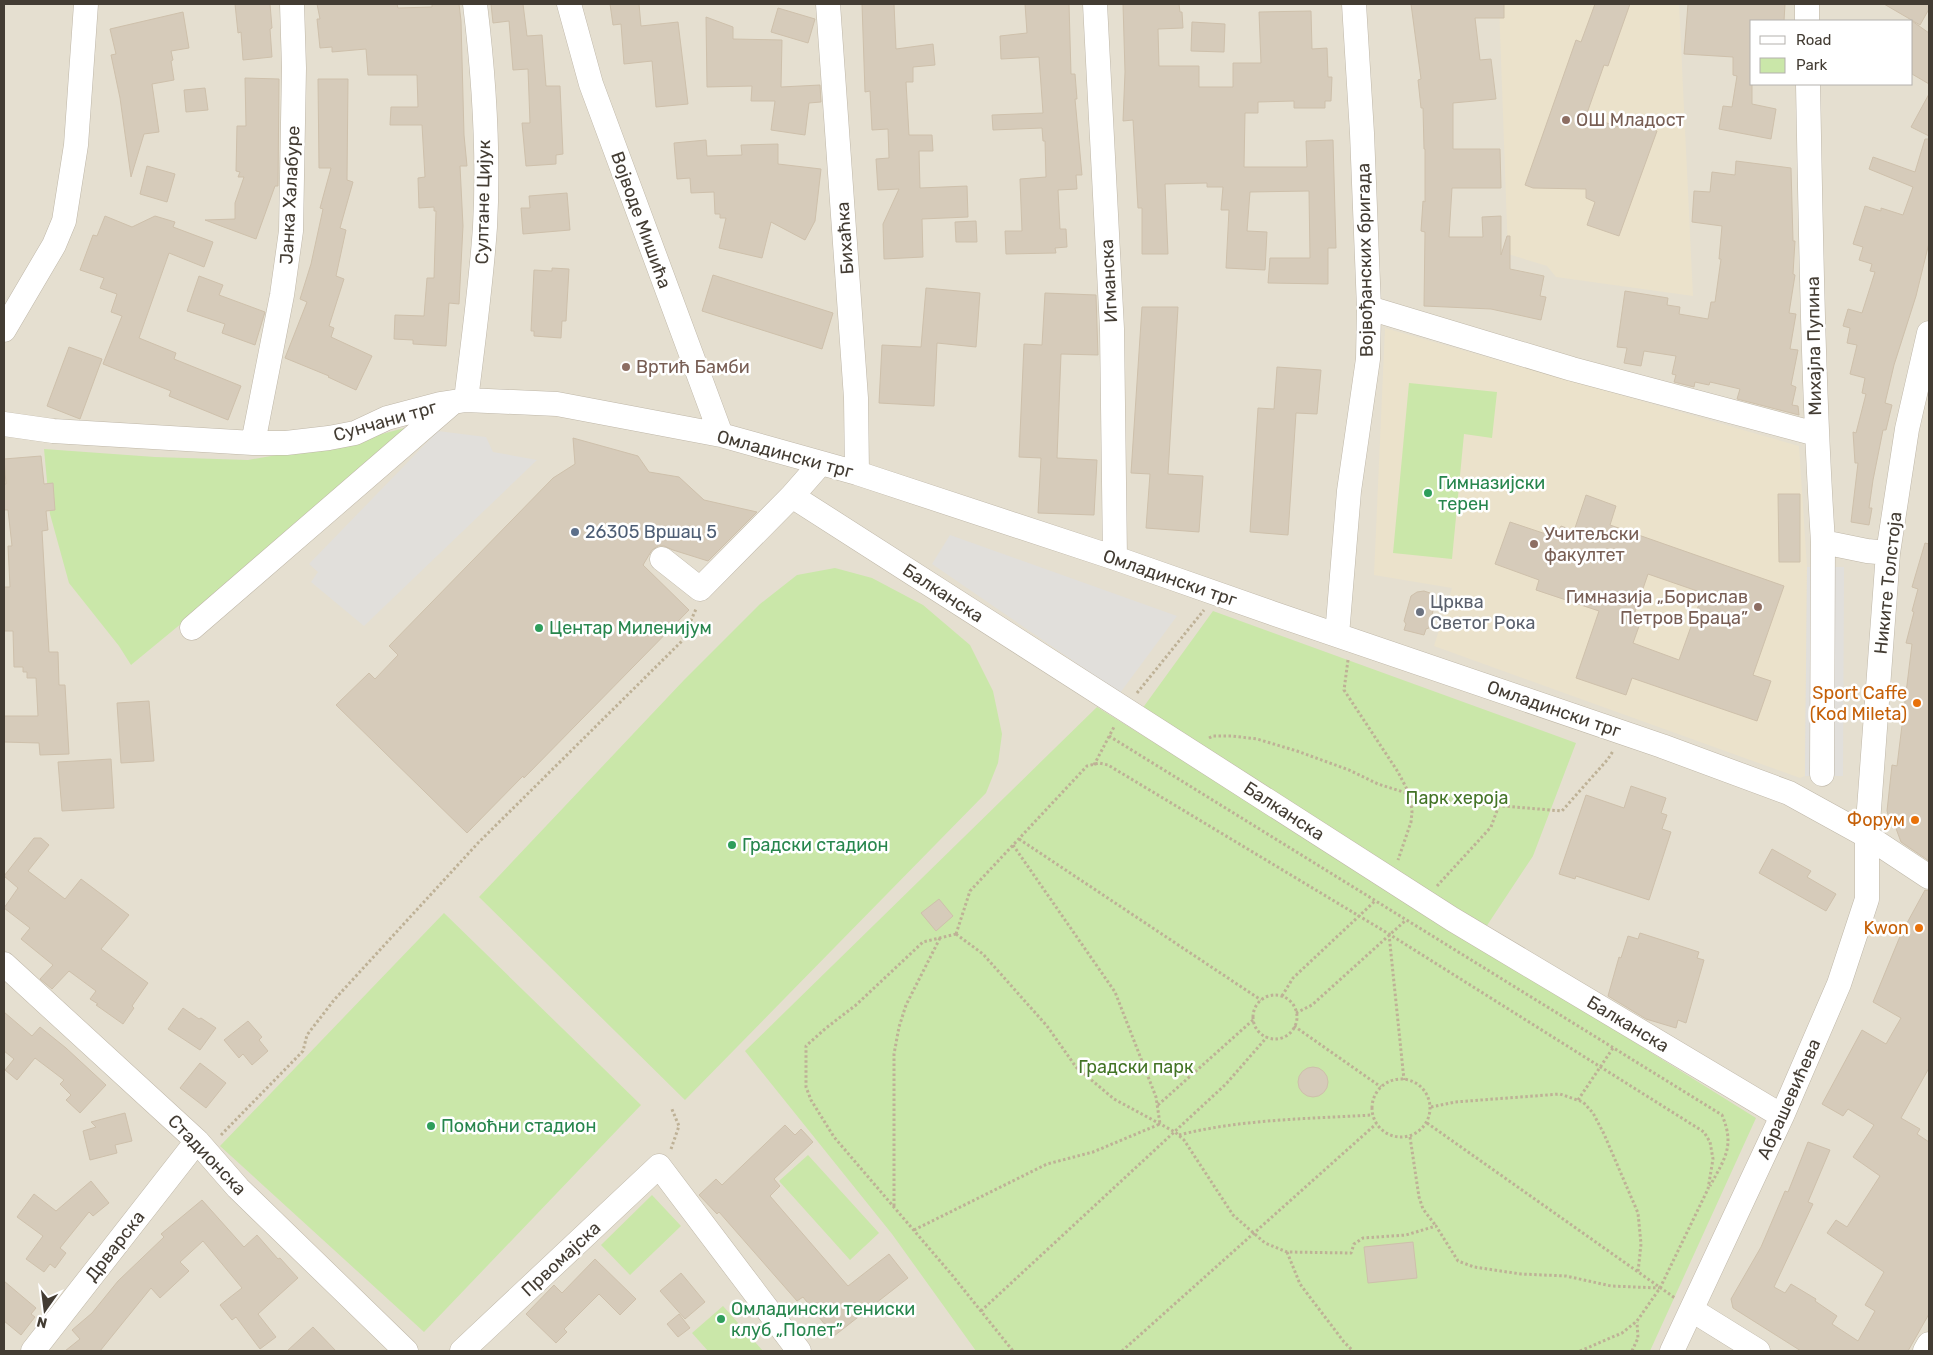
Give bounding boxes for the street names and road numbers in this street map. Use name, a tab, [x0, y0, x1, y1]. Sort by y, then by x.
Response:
street label: Јанка Халабуре	[275, 125, 305, 265]
street label: Султане Цијук	[471, 139, 495, 264]
street label: Војводе Мишића	[606, 149, 676, 291]
street label: Војвођанских бригада	[1352, 163, 1378, 357]
street label: Бихаћка	[831, 201, 859, 275]
street label: Игманска	[1096, 239, 1122, 323]
street label: Михајла Пупина	[1802, 276, 1826, 416]
street label: Сунчани трг	[331, 396, 440, 446]
street label: Омладински трг	[714, 425, 856, 483]
street label: Никите Толстоја	[1870, 511, 1906, 655]
street label: Омладински трг	[1100, 545, 1240, 611]
street label: Балканска	[898, 559, 988, 627]
street label: Омладински трг	[1484, 676, 1624, 742]
street label: Балканска	[1239, 777, 1329, 845]
street label: Балканска	[1583, 991, 1673, 1057]
street label: Абрашевићева	[1753, 1035, 1825, 1163]
street label: Стадионска	[163, 1110, 251, 1200]
street label: Дрварска	[81, 1206, 149, 1286]
street label: Првомајска	[517, 1217, 605, 1301]

